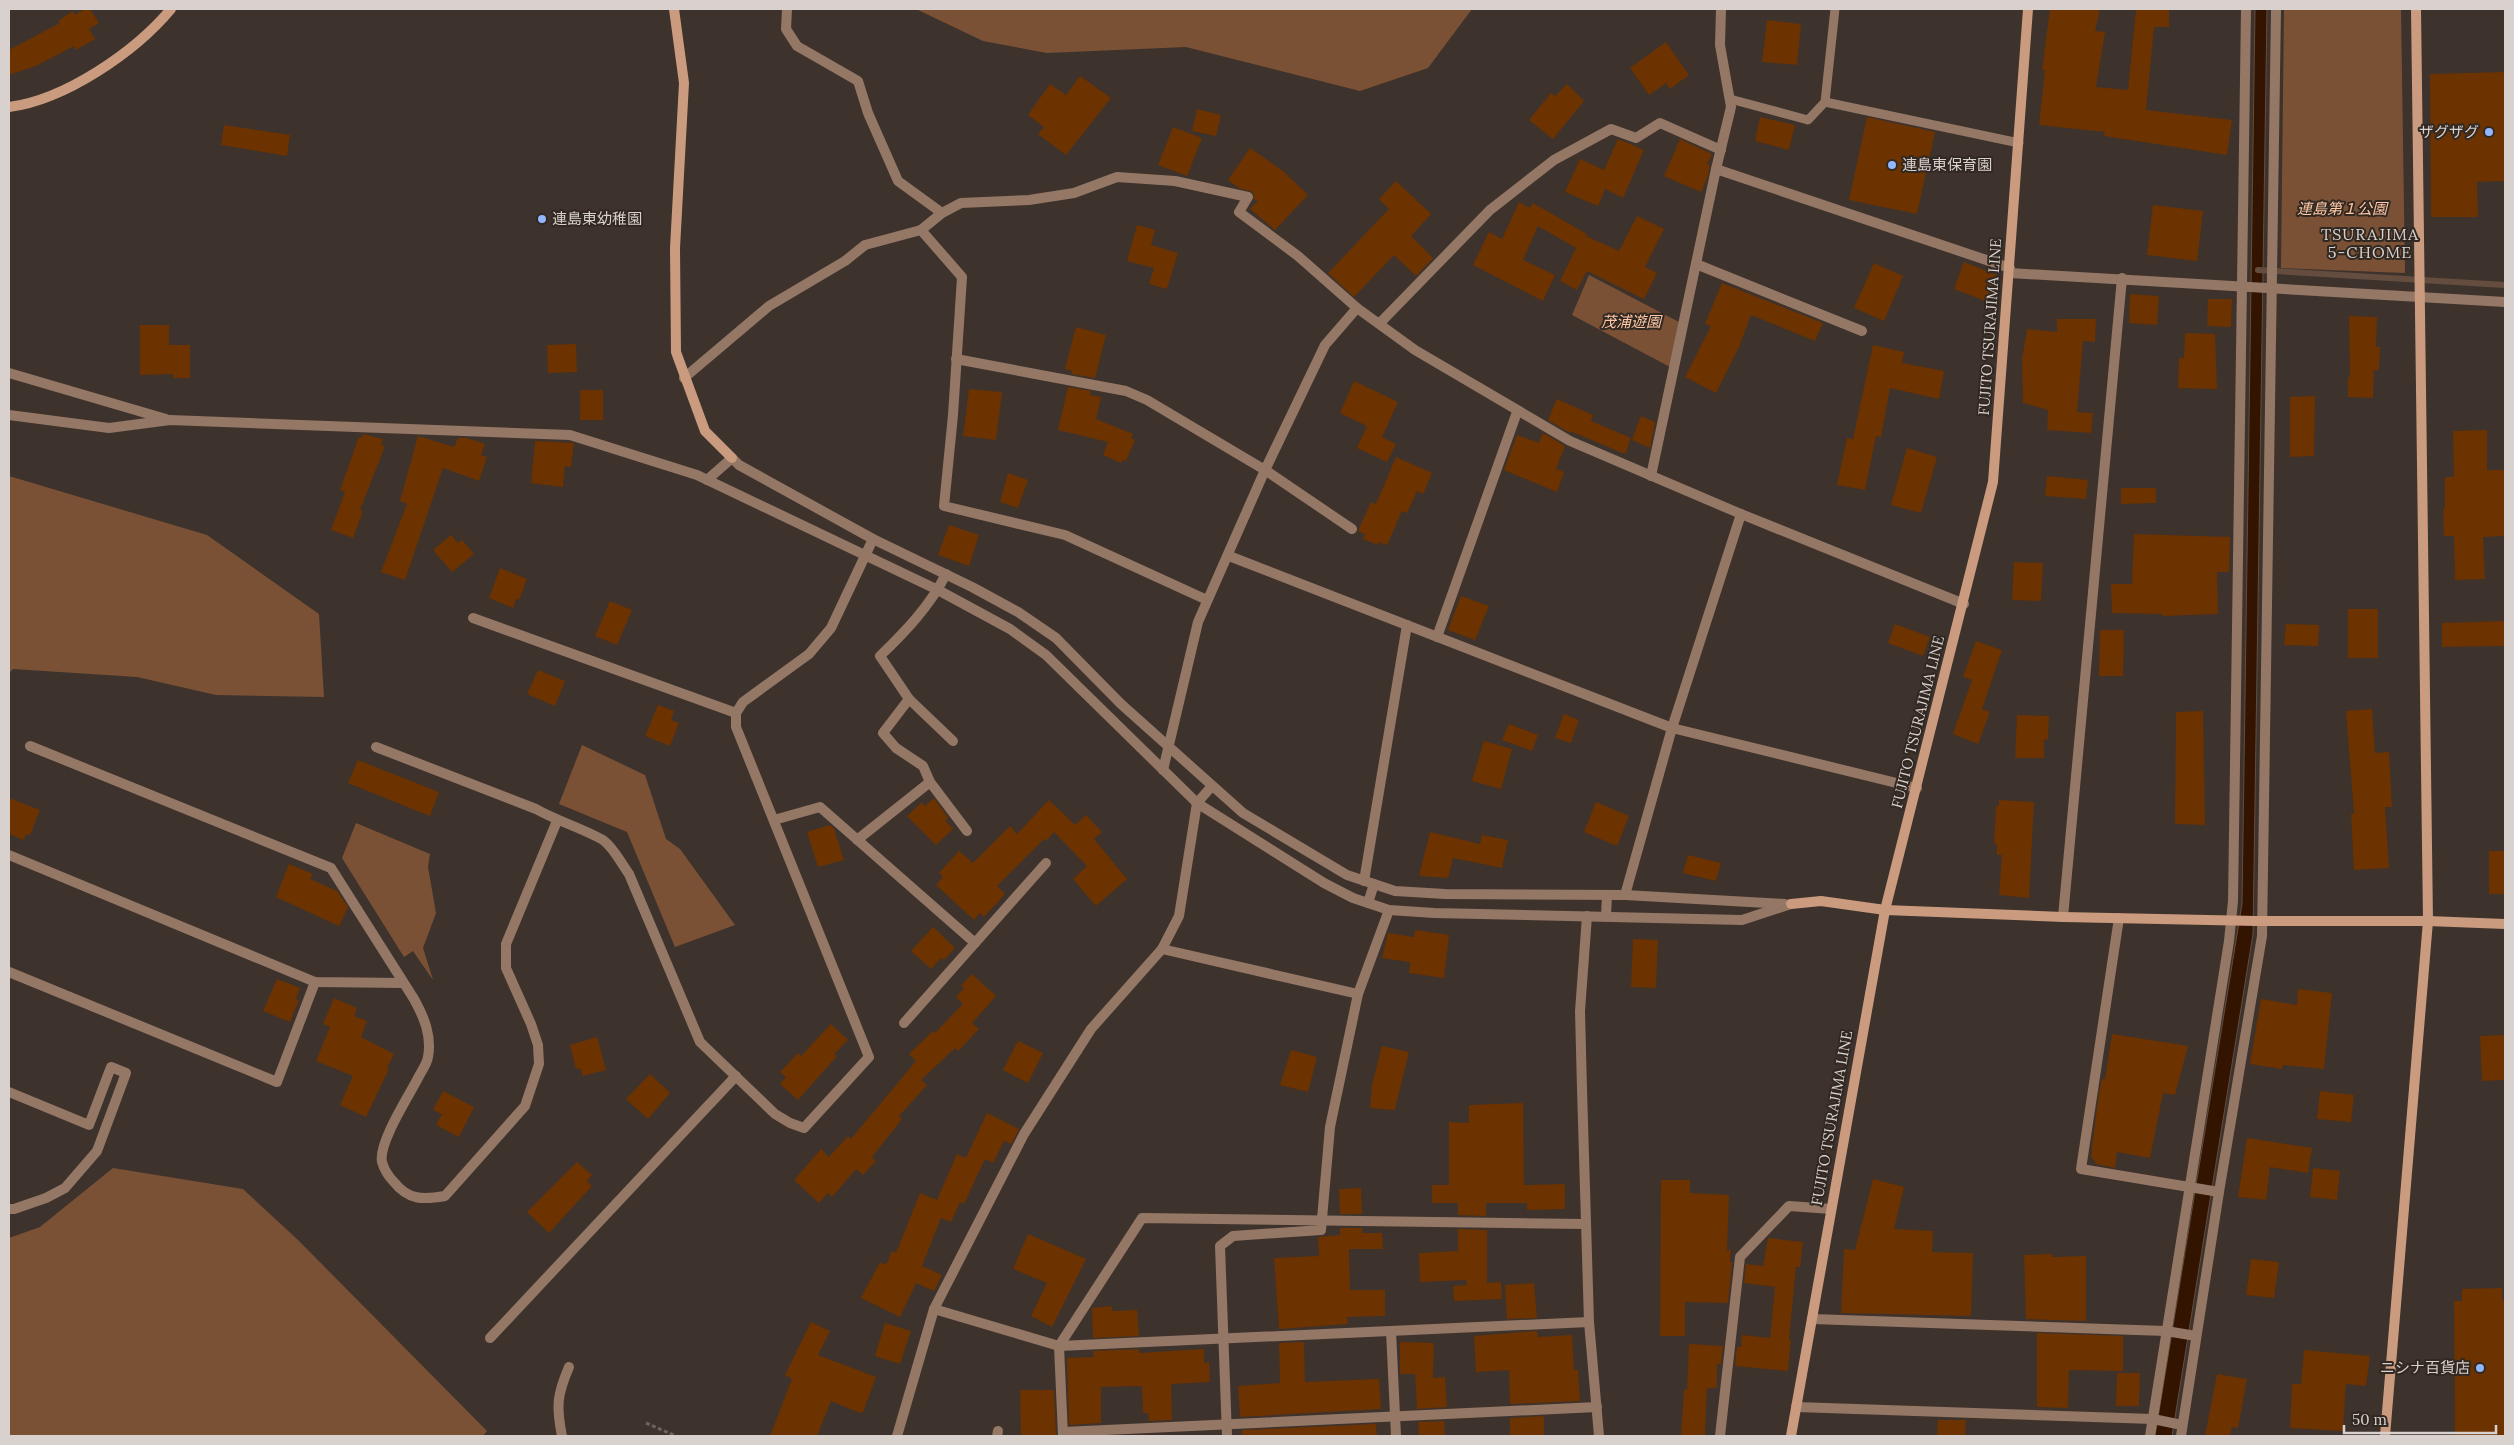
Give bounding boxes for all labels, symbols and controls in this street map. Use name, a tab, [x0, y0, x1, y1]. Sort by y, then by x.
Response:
place label: ザグザグ	[2419, 122, 2479, 141]
marker: ザグザグ	[2483, 126, 2495, 138]
place label: 連島東保育園	[1902, 155, 1992, 174]
marker: 連島東保育園	[1886, 159, 1898, 171]
park label: 連島第１公園	[2297, 199, 2389, 218]
place label: 連島東幼稚園	[552, 209, 642, 228]
marker: 連島東幼稚園	[536, 213, 548, 225]
district label: TSURAJIMA 5-CHOME	[2321, 224, 2419, 262]
street label: FUJITO TSURAJIMA LINE	[1974, 238, 2005, 416]
park label: 茂浦遊園	[1601, 312, 1663, 331]
street label: FUJITO TSURAJIMA LINE	[1887, 634, 1948, 810]
street label: FUJITO TSURAJIMA LINE	[1807, 1029, 1856, 1207]
place label: ニシナ百貨店	[2380, 1358, 2470, 1377]
marker: ニシナ百貨店	[2474, 1362, 2486, 1374]
scale bar	[2344, 1402, 2496, 1434]
text: 50 m	[2352, 1410, 2387, 1429]

